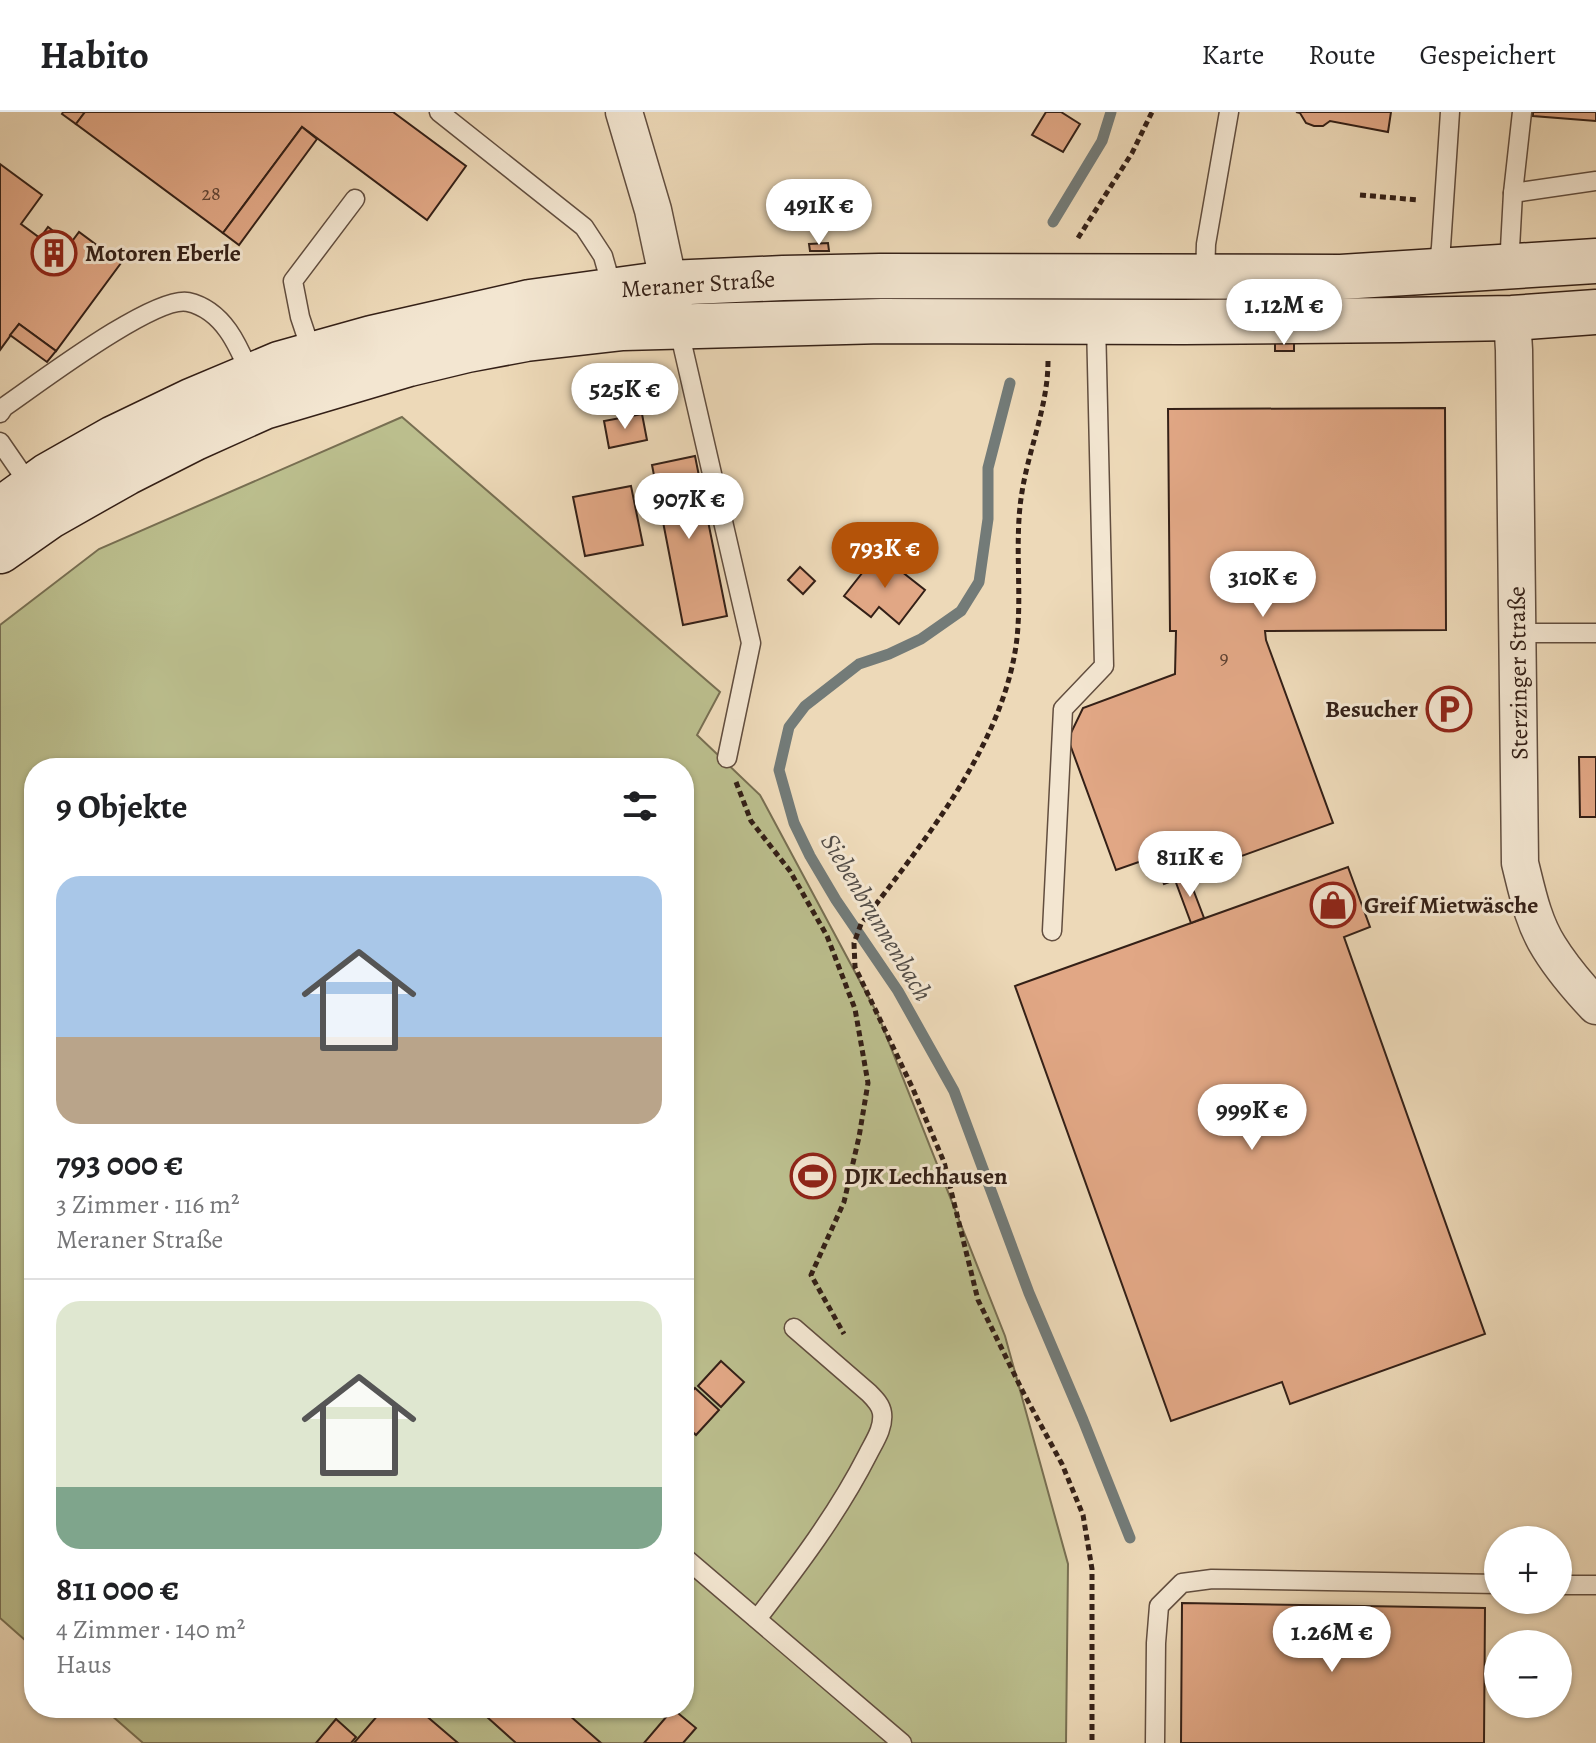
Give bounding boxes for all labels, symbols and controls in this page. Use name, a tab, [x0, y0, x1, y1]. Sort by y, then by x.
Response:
text: Habito	[40, 29, 149, 81]
text: Karte	[1201, 36, 1264, 74]
text: Route	[1308, 36, 1376, 74]
text: Gespeichert	[1420, 36, 1556, 74]
pin: 491K €	[754, 179, 884, 247]
house number: 28	[201, 180, 221, 207]
text: 491K €	[784, 187, 854, 222]
building icon: Motoren Eberle	[30, 229, 78, 277]
place label: Motoren Eberle	[85, 237, 241, 269]
street label: Meraner Straße	[620, 263, 776, 305]
pin: 1.12M €	[1210, 279, 1358, 347]
text: 1.12M €	[1244, 287, 1324, 322]
pin: 525K €	[560, 363, 690, 431]
text: 525K €	[589, 371, 661, 406]
pin: 907K €	[624, 473, 754, 541]
text: 907K €	[653, 481, 725, 516]
pin: 793K €	[820, 522, 950, 590]
text: 793K €	[850, 530, 920, 565]
pin: 310K €	[1198, 551, 1328, 619]
text: 310K €	[1228, 559, 1298, 594]
street label: Sterzinger Straße	[1500, 586, 1536, 760]
house number: 9	[1219, 644, 1229, 671]
parking icon: Besucher	[1425, 685, 1473, 733]
place label: Besucher	[1325, 693, 1418, 725]
text: 9 Objekte	[56, 783, 187, 830]
icon: filters	[618, 784, 662, 828]
water label: Siebenbrunnenbach	[813, 827, 941, 1008]
pin: 811K €	[1125, 831, 1255, 899]
text: 811K €	[1156, 839, 1224, 874]
shop icon: Greif Mietwäsche	[1309, 881, 1357, 929]
place label: Greif Mietwäsche	[1364, 889, 1538, 921]
icon: home	[287, 928, 431, 1072]
pin: 999K €	[1187, 1084, 1317, 1152]
text: 999K €	[1216, 1092, 1288, 1127]
text: 793 000 €	[56, 1140, 184, 1187]
sports icon: DJK Lechhausen	[789, 1152, 837, 1200]
place label: DJK Lechhausen	[844, 1160, 1008, 1192]
text: 3 Zimmer · 116 m²	[56, 1187, 240, 1222]
text: Meraner Straße	[56, 1222, 223, 1257]
icon: home	[287, 1353, 431, 1497]
map controls	[1484, 1526, 1572, 1718]
button: +	[1484, 1526, 1572, 1614]
text: 811 000 €	[56, 1565, 179, 1612]
pin: 1.26M €	[1258, 1606, 1406, 1674]
text: 4 Zimmer · 140 m²	[56, 1612, 245, 1647]
text: 1.26M €	[1291, 1614, 1373, 1649]
button: −	[1484, 1630, 1572, 1718]
text: Haus	[56, 1647, 112, 1682]

